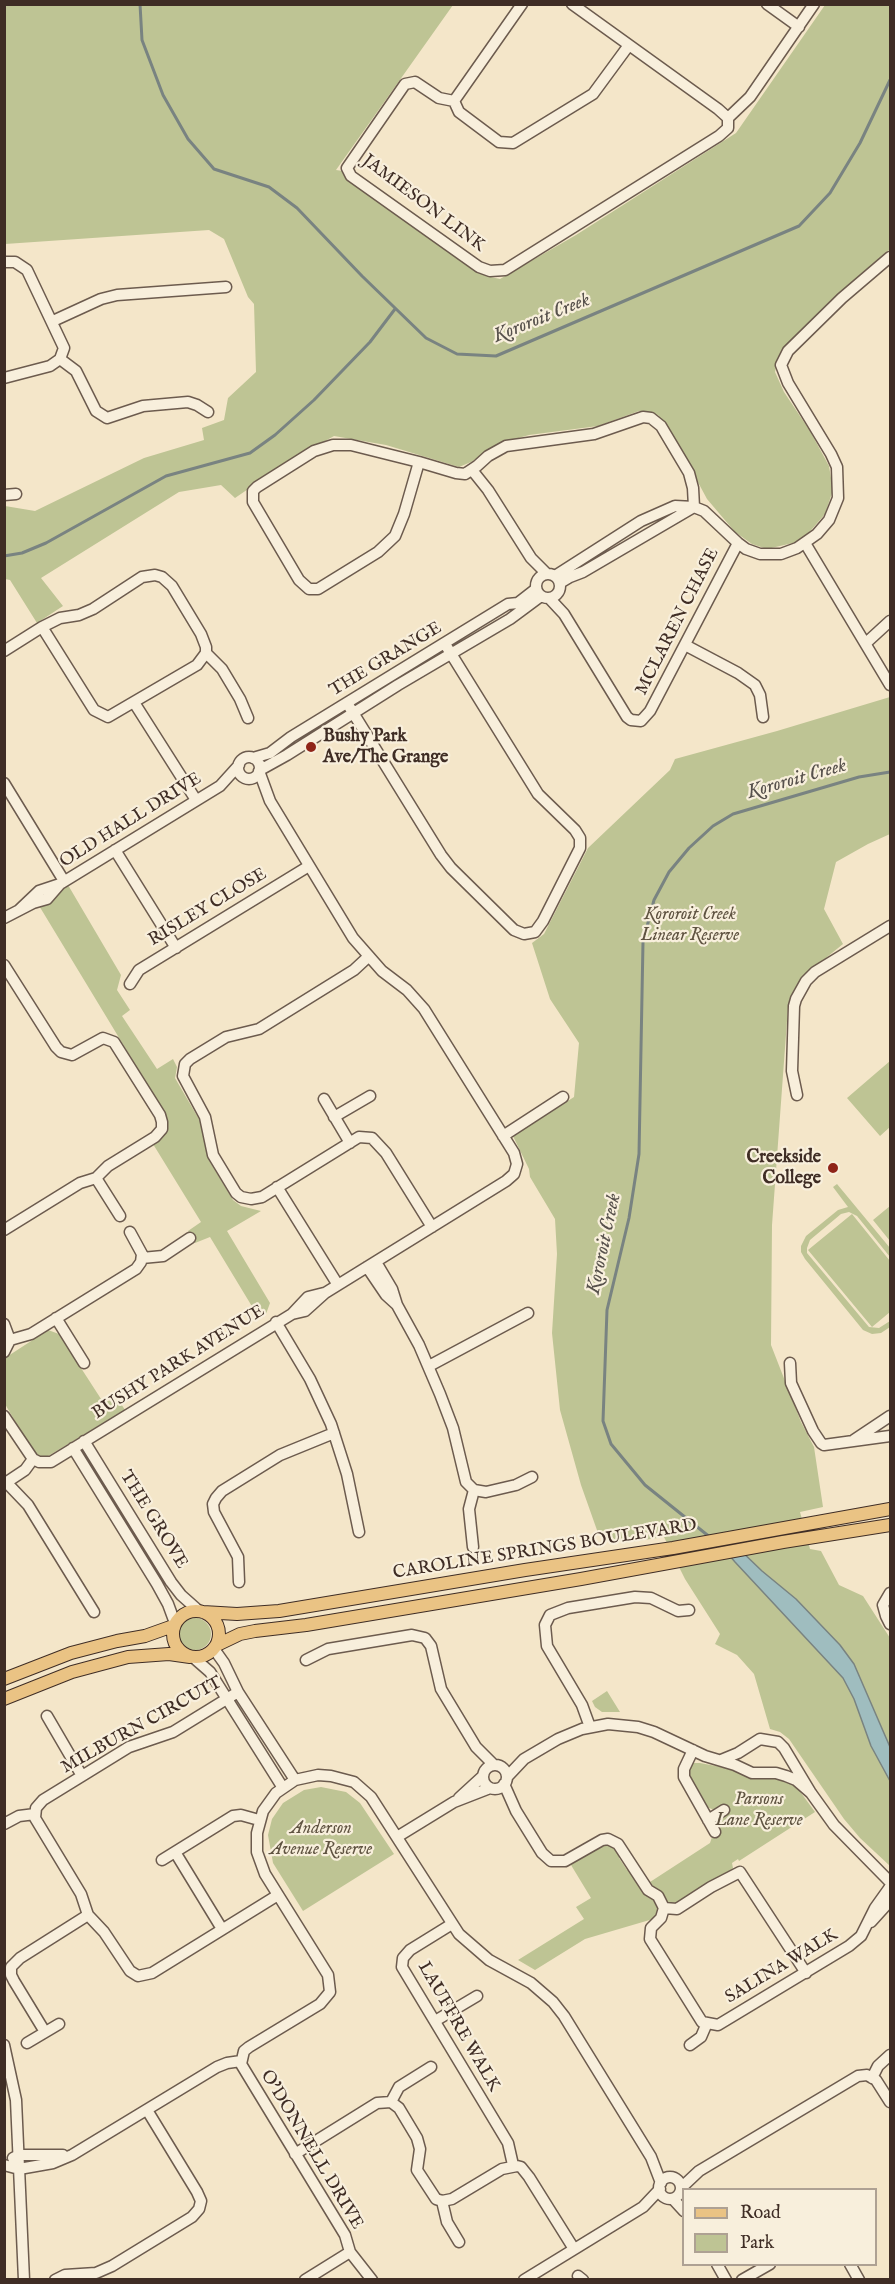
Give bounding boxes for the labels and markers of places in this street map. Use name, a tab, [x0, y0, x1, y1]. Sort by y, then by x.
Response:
place label: Bushy Park Ave/The Grange	[323, 726, 448, 768]
marker: Bushy Park Ave/The Grange	[304, 740, 318, 754]
place label: Creekside College	[747, 1147, 821, 1190]
marker: Creekside College	[826, 1161, 840, 1175]

